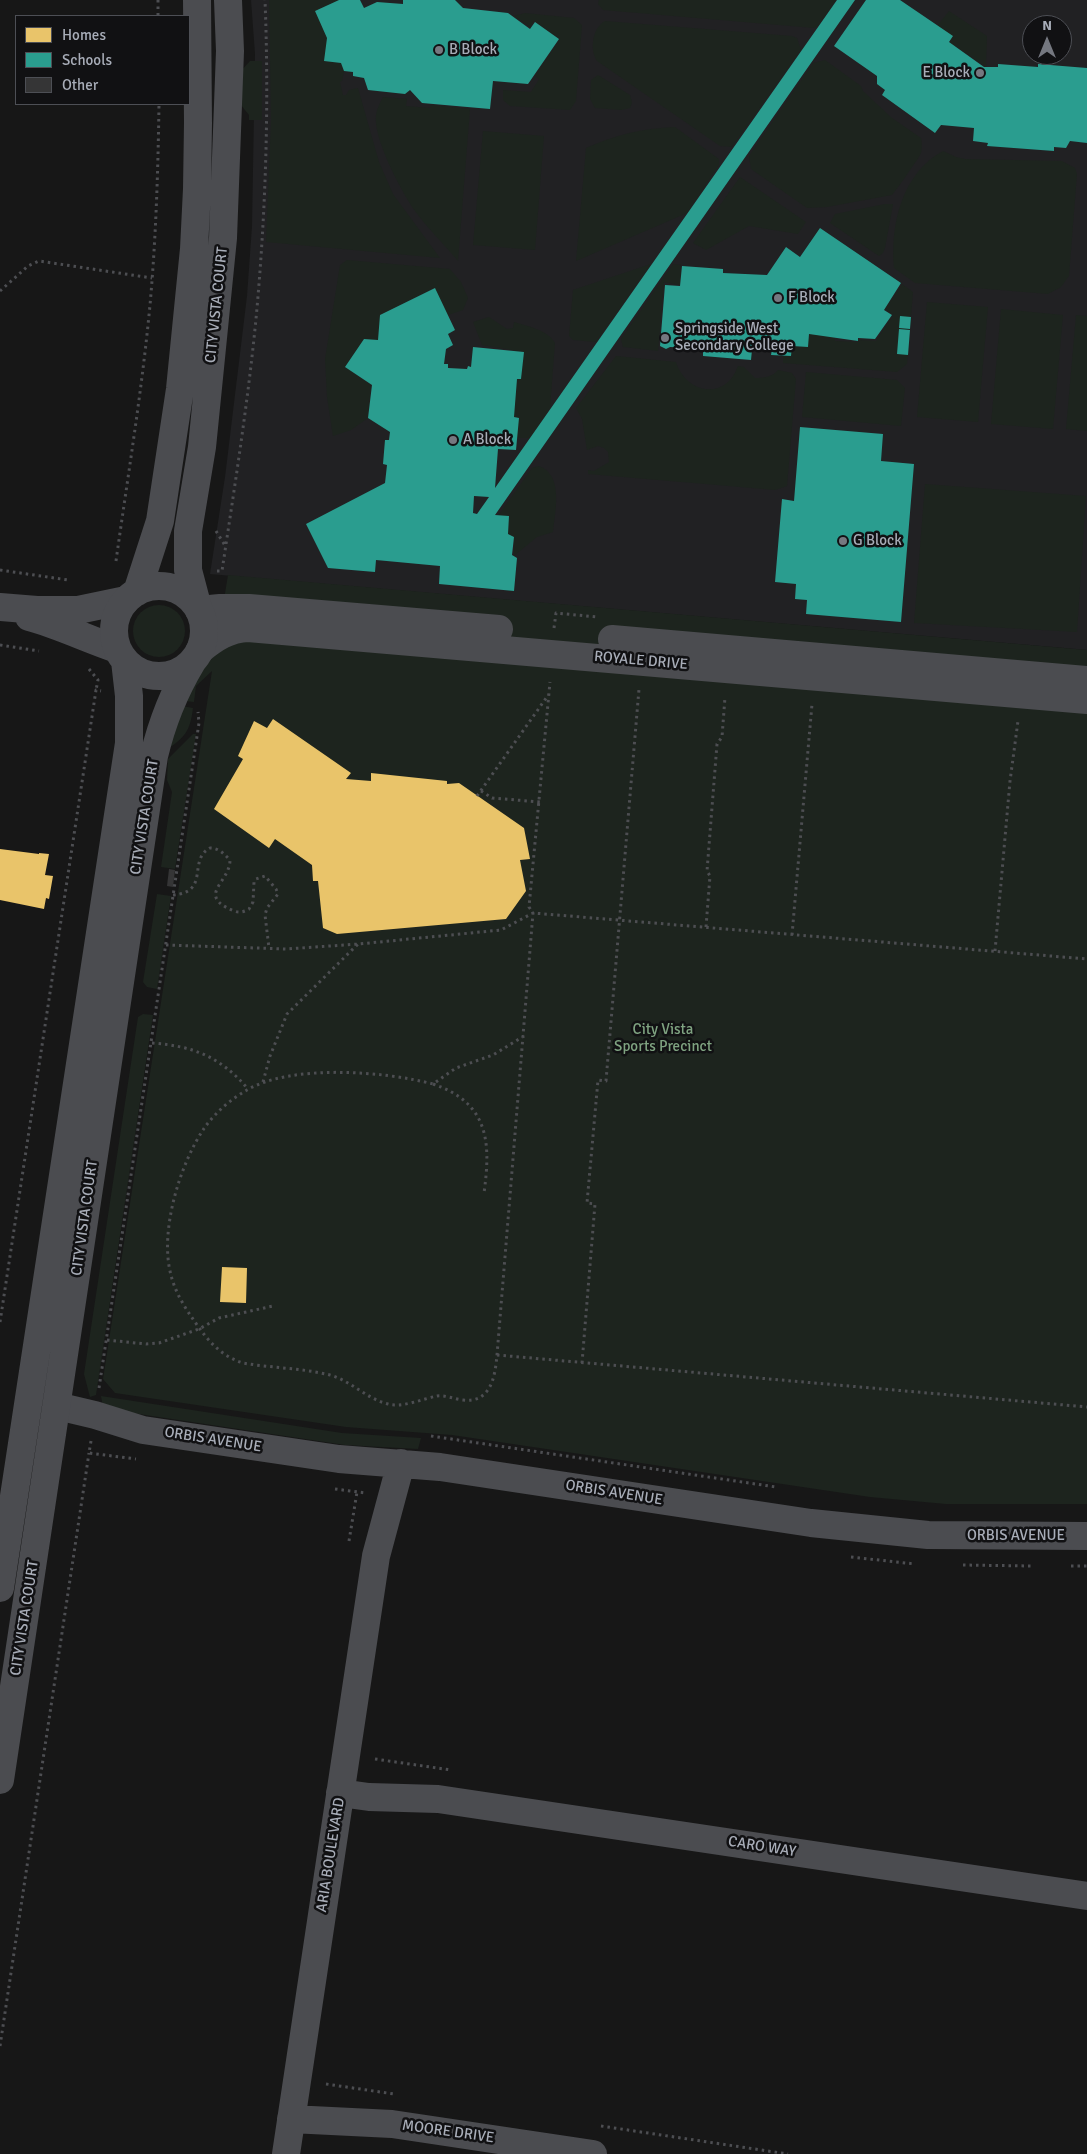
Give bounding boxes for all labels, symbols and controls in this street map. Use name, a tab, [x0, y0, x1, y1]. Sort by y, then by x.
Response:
legend	[15, 15, 190, 105]
north arrow	[1022, 15, 1072, 65]
text: N	[1042, 17, 1052, 34]
text: Homes	[62, 26, 106, 44]
place label: B Block	[449, 41, 497, 59]
marker: B Block	[433, 44, 445, 56]
text: Schools	[62, 51, 112, 69]
place label: E Block	[922, 64, 970, 82]
marker: E Block	[974, 67, 986, 79]
text: Other	[62, 76, 98, 94]
street label: CITY VISTA COURT	[202, 246, 232, 364]
place label: F Block	[788, 289, 835, 307]
marker: F Block	[772, 292, 784, 304]
place label: Springside West Secondary College	[675, 320, 794, 355]
marker: Springside West Secondary College	[659, 332, 671, 344]
place label: A Block	[463, 431, 511, 449]
marker: A Block	[447, 434, 459, 446]
place label: G Block	[853, 532, 902, 550]
marker: G Block	[837, 535, 849, 547]
street label: ROYALE DRIVE	[593, 648, 689, 674]
street label: CITY VISTA COURT	[127, 758, 163, 876]
park label: City Vista Sports Precinct	[614, 1021, 712, 1056]
street label: CITY VISTA COURT	[68, 1159, 102, 1277]
street label: ORBIS AVENUE	[163, 1423, 263, 1457]
street label: ORBIS AVENUE	[564, 1476, 664, 1510]
street label: ORBIS AVENUE	[967, 1527, 1065, 1545]
street label: CITY VISTA COURT	[7, 1559, 43, 1677]
street label: ARIA BOULEVARD	[313, 1796, 349, 1914]
street label: CARO WAY	[727, 1833, 797, 1861]
street label: MOORE DRIVE	[401, 2117, 495, 2147]

